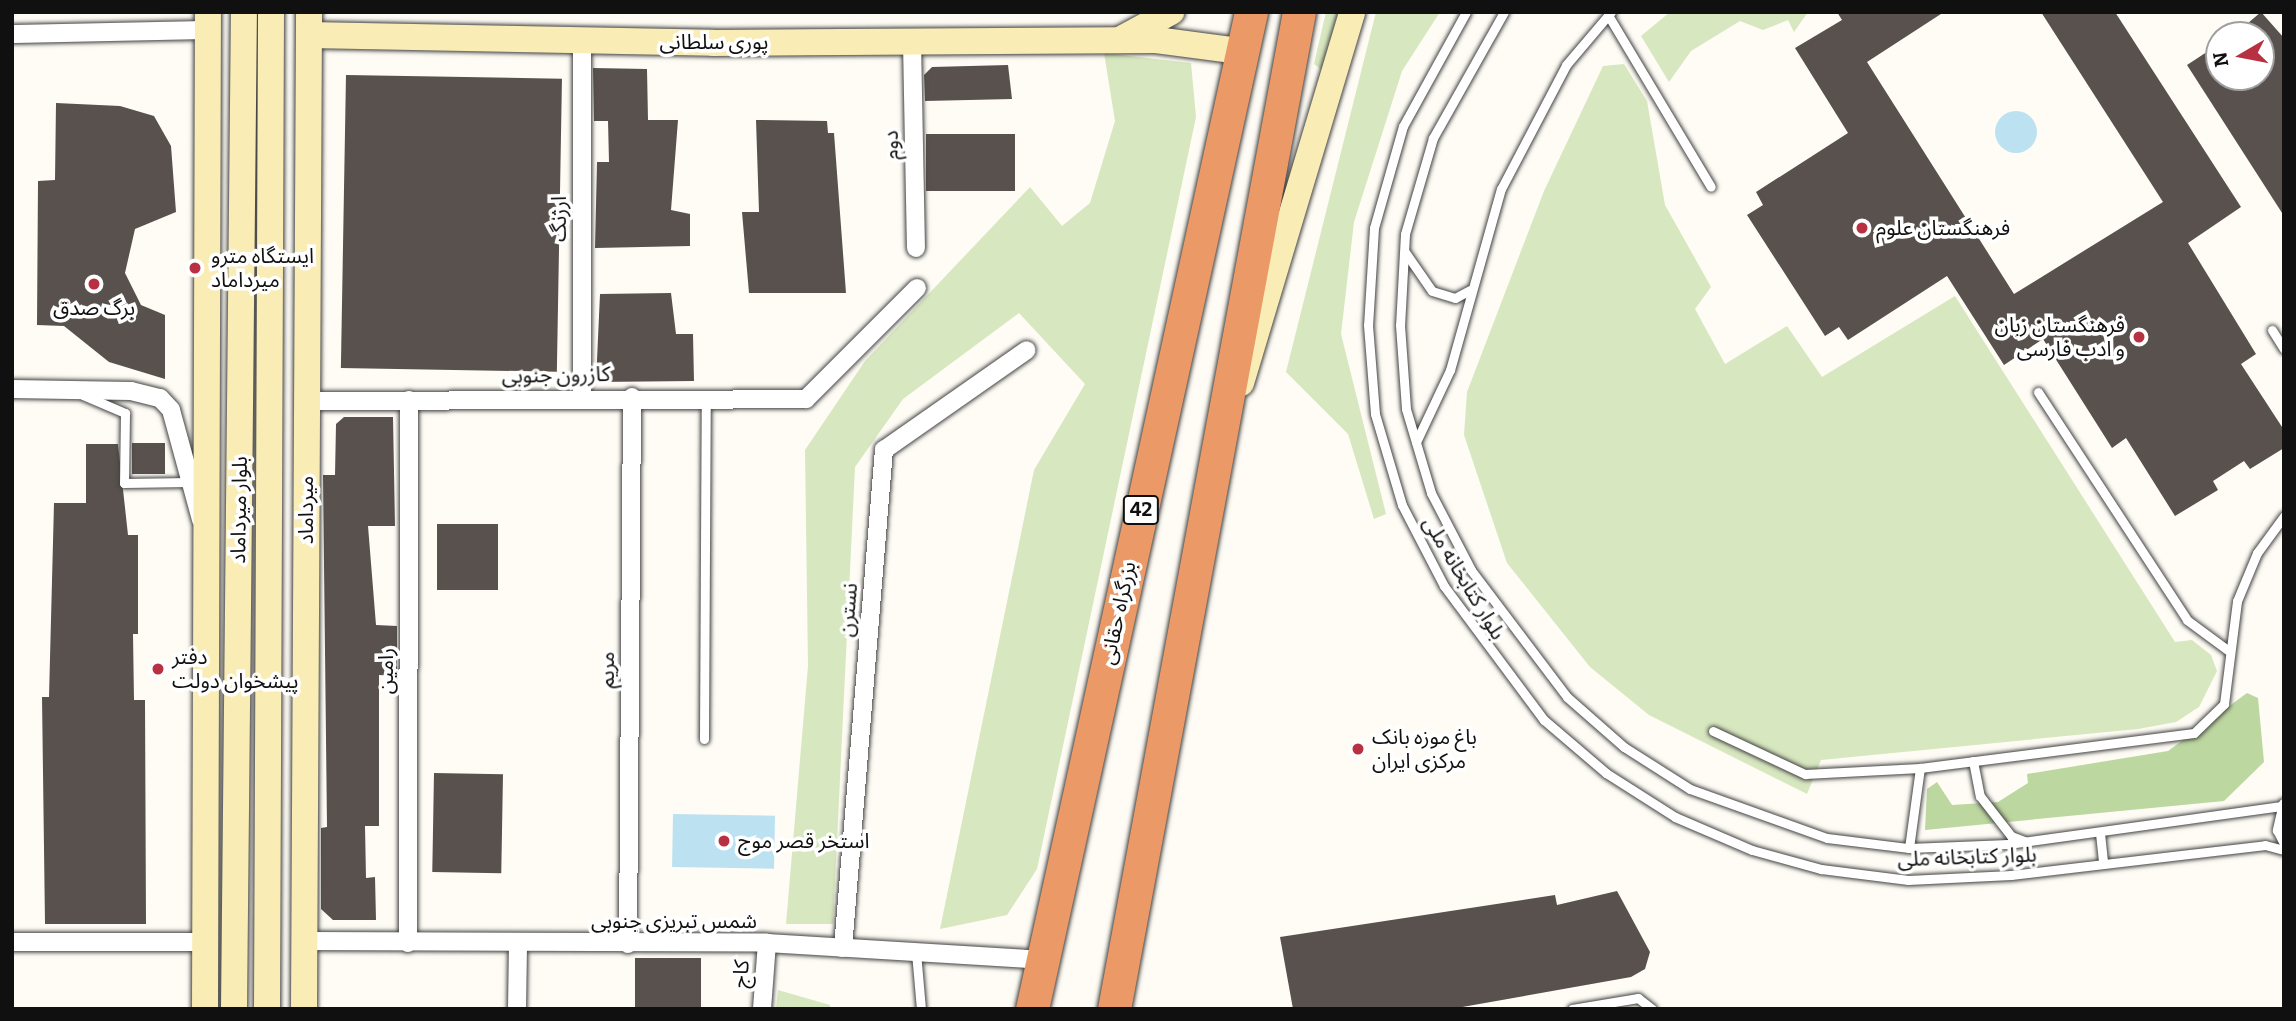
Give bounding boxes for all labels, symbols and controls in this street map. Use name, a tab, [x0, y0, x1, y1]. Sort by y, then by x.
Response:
north arrow	[2205, 21, 2275, 91]
street label: پوری سلطانی	[660, 29, 768, 55]
text: N	[2208, 50, 2233, 69]
street label: دوم	[878, 130, 904, 160]
street label: ارژنگ	[546, 196, 572, 242]
place label: فرهنگستان علوم	[1876, 215, 2010, 241]
marker: فرهنگستان علوم	[1854, 220, 1870, 236]
place label: ایستگاه مترو میرداماد	[211, 243, 314, 293]
marker: ایستگاه مترو میرداماد	[185, 258, 205, 278]
marker: برگ صدق	[86, 276, 102, 292]
place label: برگ صدق	[53, 295, 135, 321]
place label: فرهنگستان زبان و ادب فارسی	[1995, 312, 2125, 362]
marker: فرهنگستان زبان و ادب فارسی	[2131, 329, 2147, 345]
street label: کازرون جنوبی	[501, 361, 611, 389]
street label: بلوار میرداماد	[225, 456, 253, 564]
street label: میرداماد	[293, 476, 319, 544]
road number: 42	[1122, 495, 1160, 526]
street label: بلوار کتابخانه ملی	[1417, 512, 1511, 644]
street label: بزرگراه حقانی	[1095, 559, 1141, 667]
street label: نسترن	[833, 582, 863, 638]
place label: دفتر پیشخوان دولت	[172, 644, 299, 694]
street label: رامین	[373, 648, 399, 694]
street label: مریم	[594, 652, 620, 688]
marker: دفتر پیشخوان دولت	[150, 661, 166, 677]
place label: باغ موزه بانک مرکزی ایران	[1372, 724, 1477, 774]
marker: باغ موزه بانک مرکزی ایران	[1350, 741, 1366, 757]
place label: استخر قصر موج	[738, 828, 869, 854]
marker: استخر قصر موج	[716, 833, 732, 849]
street label: بلوار کتابخانه ملی	[1897, 842, 2037, 872]
street label: شمس تبریزی جنوبی	[591, 908, 757, 934]
street label: کاج	[727, 959, 755, 989]

